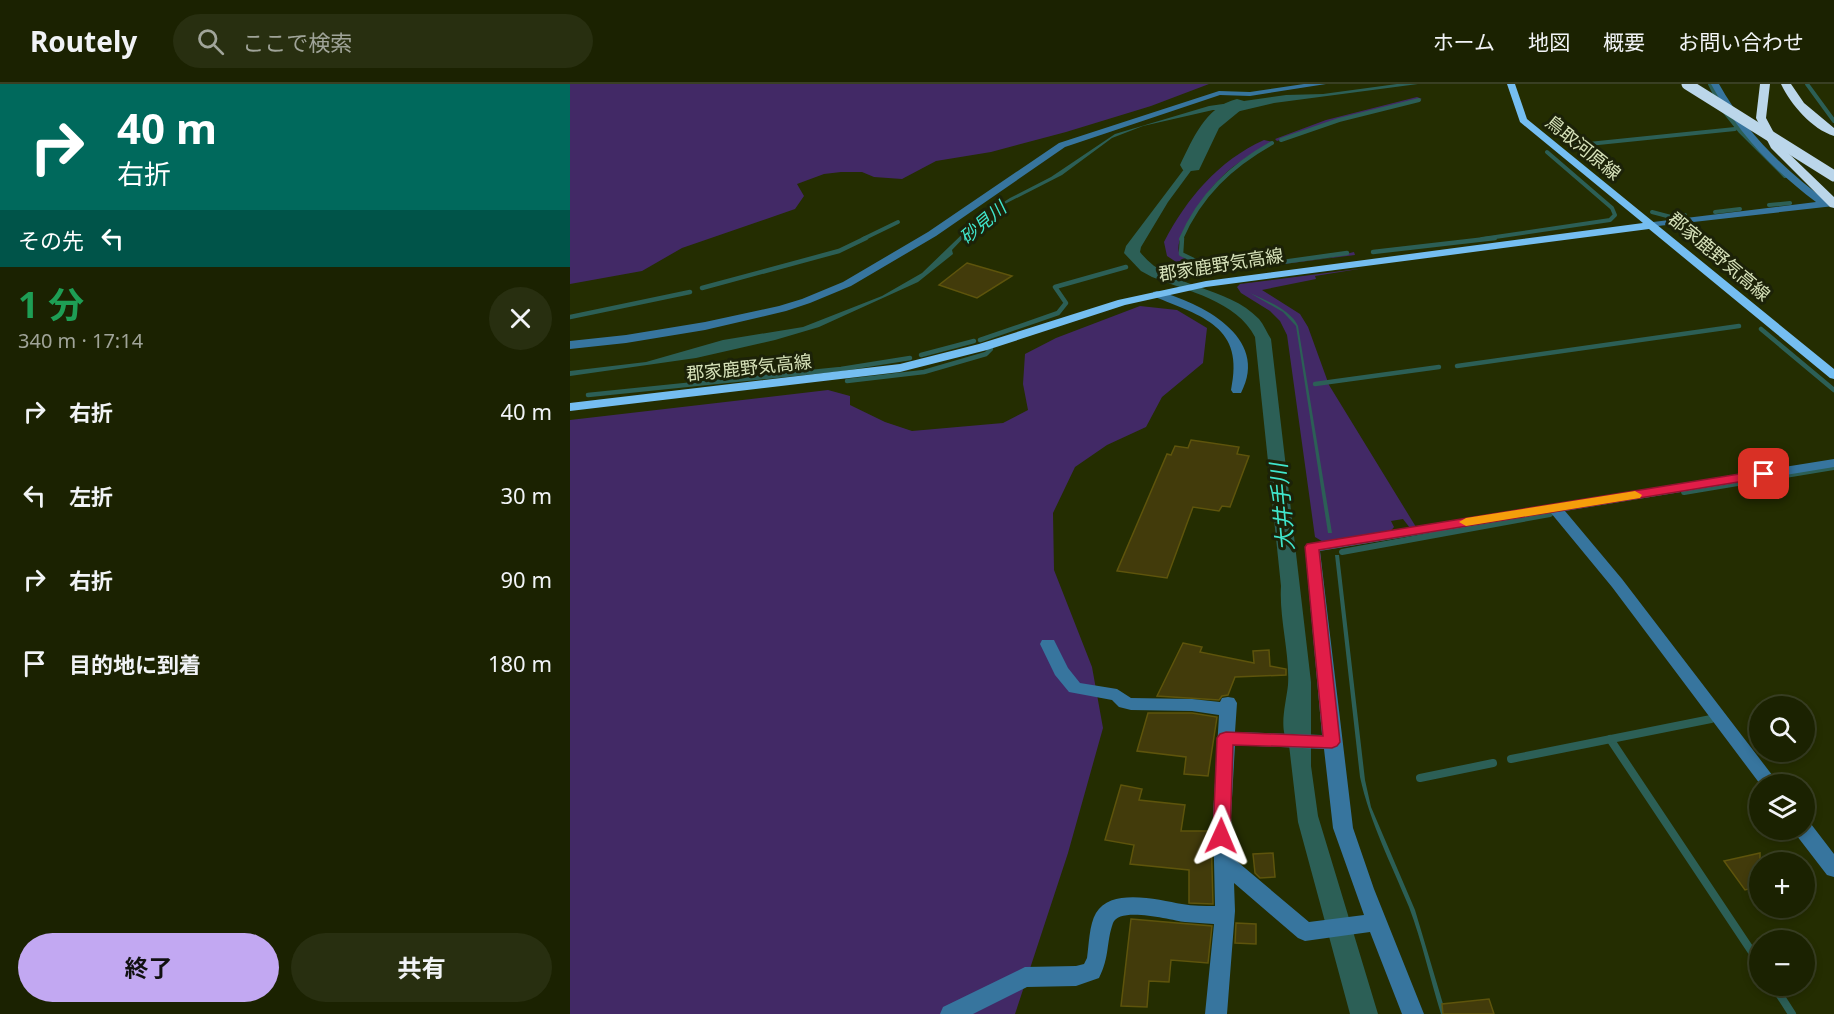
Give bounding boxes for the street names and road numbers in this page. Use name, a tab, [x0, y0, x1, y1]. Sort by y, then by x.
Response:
street label: 鳥取河原線	[1541, 110, 1626, 185]
street label: 郡家鹿野気高線	[1664, 207, 1776, 306]
street label: 郡家鹿野気高線	[1157, 242, 1285, 286]
street label: 郡家鹿野気高線	[685, 348, 813, 386]

